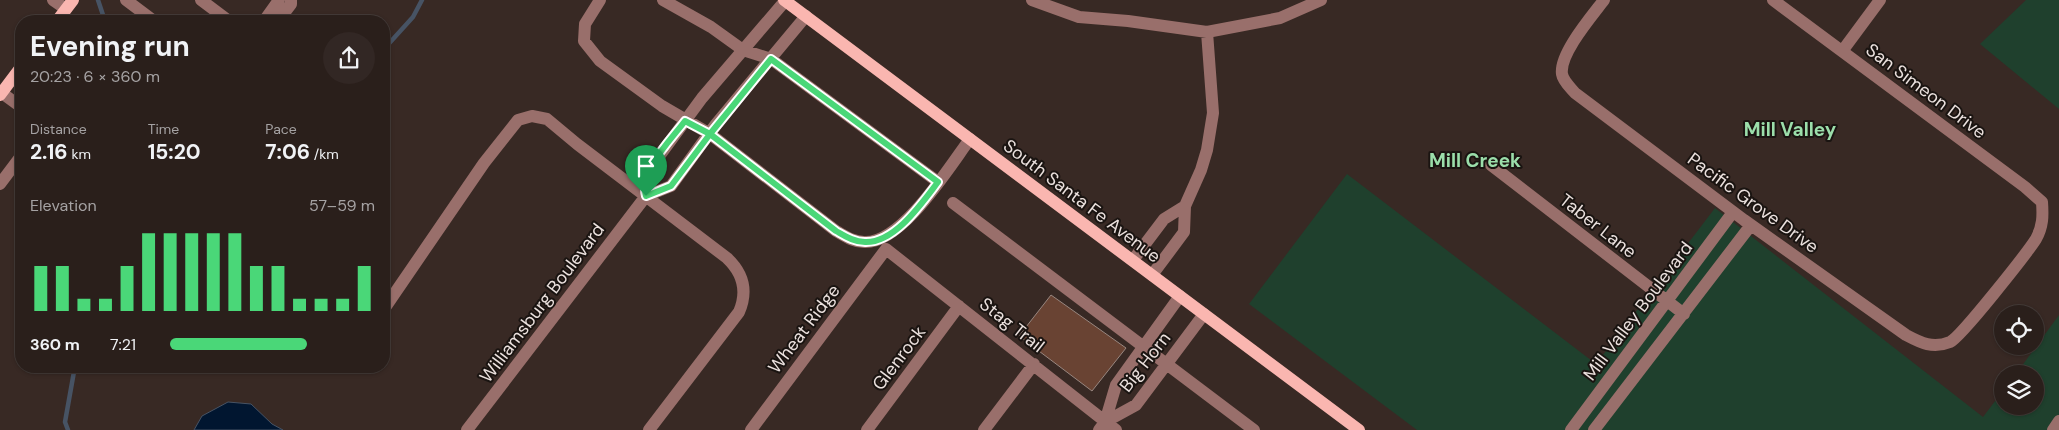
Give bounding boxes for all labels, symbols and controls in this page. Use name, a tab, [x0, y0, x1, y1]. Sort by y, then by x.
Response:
text: Evening run	[30, 28, 190, 65]
button: share	[323, 32, 375, 84]
street label: San Simeon Drive	[1861, 38, 1991, 144]
text: 20:23 · 6 × 360 m	[30, 66, 160, 87]
district label: Mill Valley	[1744, 117, 1837, 142]
text: Distance	[30, 120, 87, 138]
text: Time	[148, 120, 179, 138]
text: Pace	[265, 120, 297, 138]
street label: South Santa Fe Avenue	[998, 134, 1166, 268]
text: 2.16	[30, 138, 68, 166]
text: 15:20	[148, 138, 201, 166]
text: 7:06	[265, 138, 310, 166]
text: km	[68, 145, 91, 163]
text: /km	[310, 145, 339, 163]
pin	[625, 145, 667, 196]
street label: Pacific Grove Drive	[1683, 147, 1823, 259]
district label: Mill Creek	[1429, 148, 1521, 173]
icon: arrive	[632, 152, 660, 180]
street label: Taber Lane	[1555, 188, 1641, 264]
text: Elevation	[30, 195, 97, 216]
text: 57–59 m	[309, 195, 375, 216]
street label: Williamsburg Boulevard	[474, 218, 610, 388]
street label: Mill Valley Boulevard	[1578, 237, 1698, 385]
street label: Wheat Ridge	[763, 280, 845, 378]
street label: Stag Trail	[975, 292, 1049, 358]
map controls	[1994, 305, 2044, 415]
button: locate	[1994, 305, 2044, 355]
street label: Glenrock	[867, 321, 931, 395]
street label: Big Horn	[1114, 327, 1176, 397]
text: 360 m	[30, 334, 80, 355]
text: 7:21	[110, 334, 136, 355]
button: layers	[1994, 365, 2044, 415]

